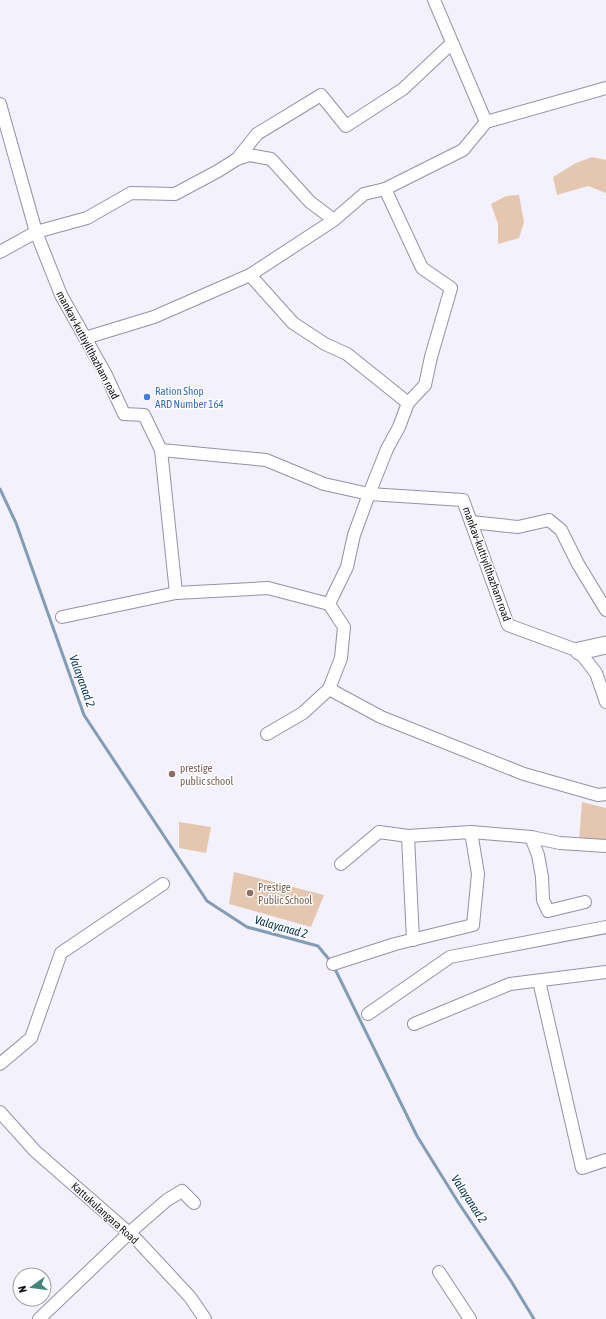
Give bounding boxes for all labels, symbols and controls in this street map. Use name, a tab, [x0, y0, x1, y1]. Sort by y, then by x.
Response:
street label: mankav-kuttiyilthazham road	[54, 289, 122, 401]
place label: Ration Shop ARD Number 164	[155, 385, 224, 410]
marker: Ration Shop ARD Number 164	[142, 392, 152, 402]
street label: mankav-kuttiyilthazham road	[461, 505, 513, 623]
water label: Valayanad 2	[66, 653, 98, 709]
place label: prestige public school	[180, 762, 233, 787]
marker: prestige public school	[167, 769, 177, 779]
place label: Prestige Public School	[258, 881, 312, 906]
marker: Prestige Public School	[245, 888, 255, 898]
water label: Valayanad 2	[253, 913, 309, 941]
water label: Valayanad 2	[448, 1172, 490, 1226]
street label: Kattukulangara Road	[69, 1180, 141, 1246]
north arrow	[12, 1267, 52, 1307]
text: N	[16, 1285, 29, 1294]

